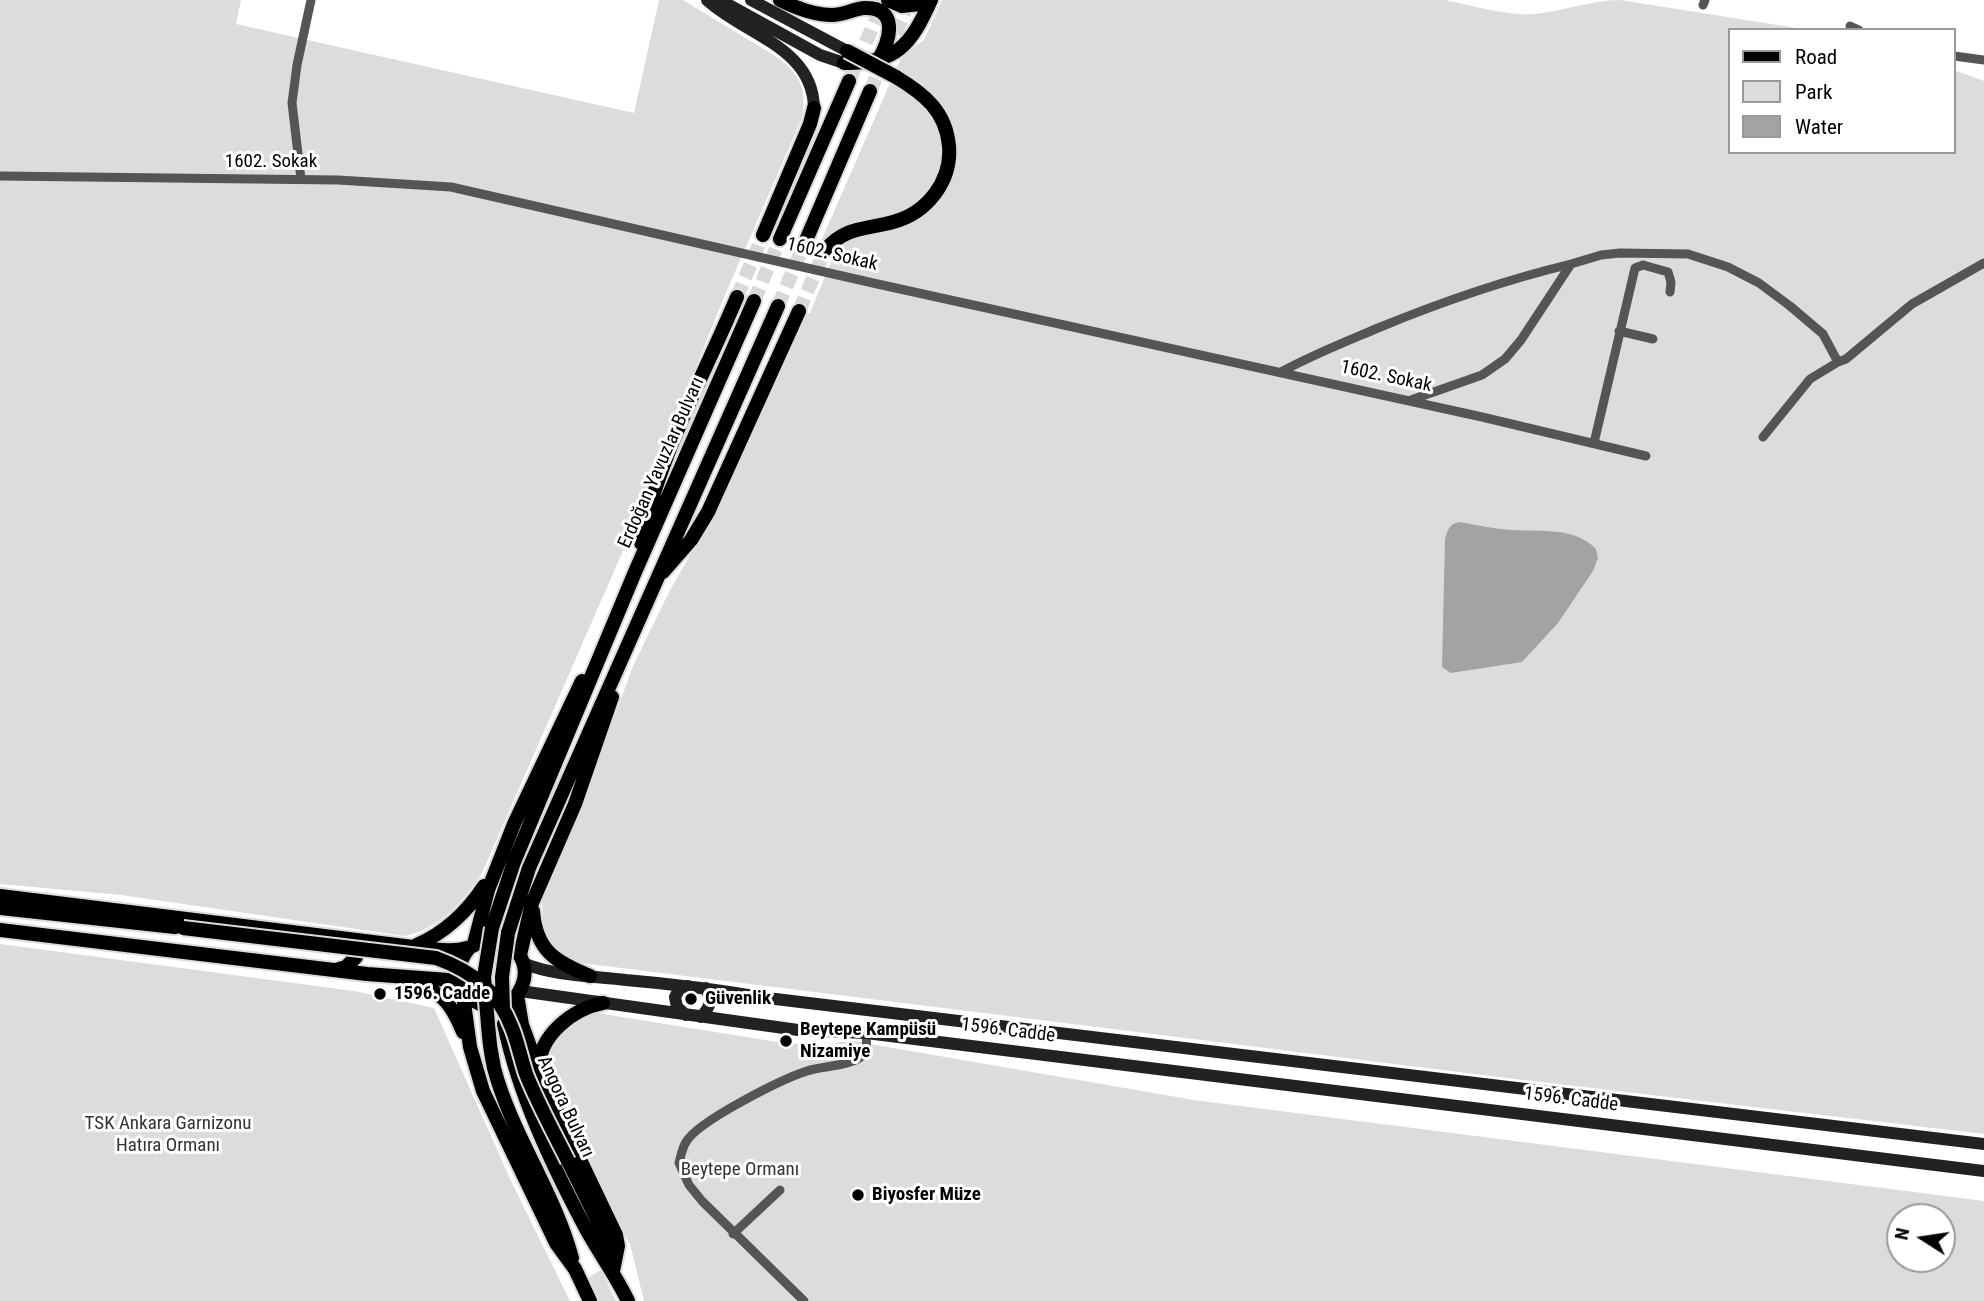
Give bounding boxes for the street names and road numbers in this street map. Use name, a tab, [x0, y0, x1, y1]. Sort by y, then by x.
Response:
street label: 1602. Sokak	[225, 151, 317, 173]
street label: 1602. Sokak	[784, 233, 880, 277]
street label: 1602. Sokak	[1338, 356, 1434, 398]
street label: Erdoğan Yavuzlar Bulvarı	[614, 374, 710, 552]
street label: 1596. Cadde	[960, 1014, 1056, 1048]
street label: Angora Bulvarı	[532, 1053, 598, 1161]
street label: 1596. Cadde	[1523, 1083, 1619, 1117]

